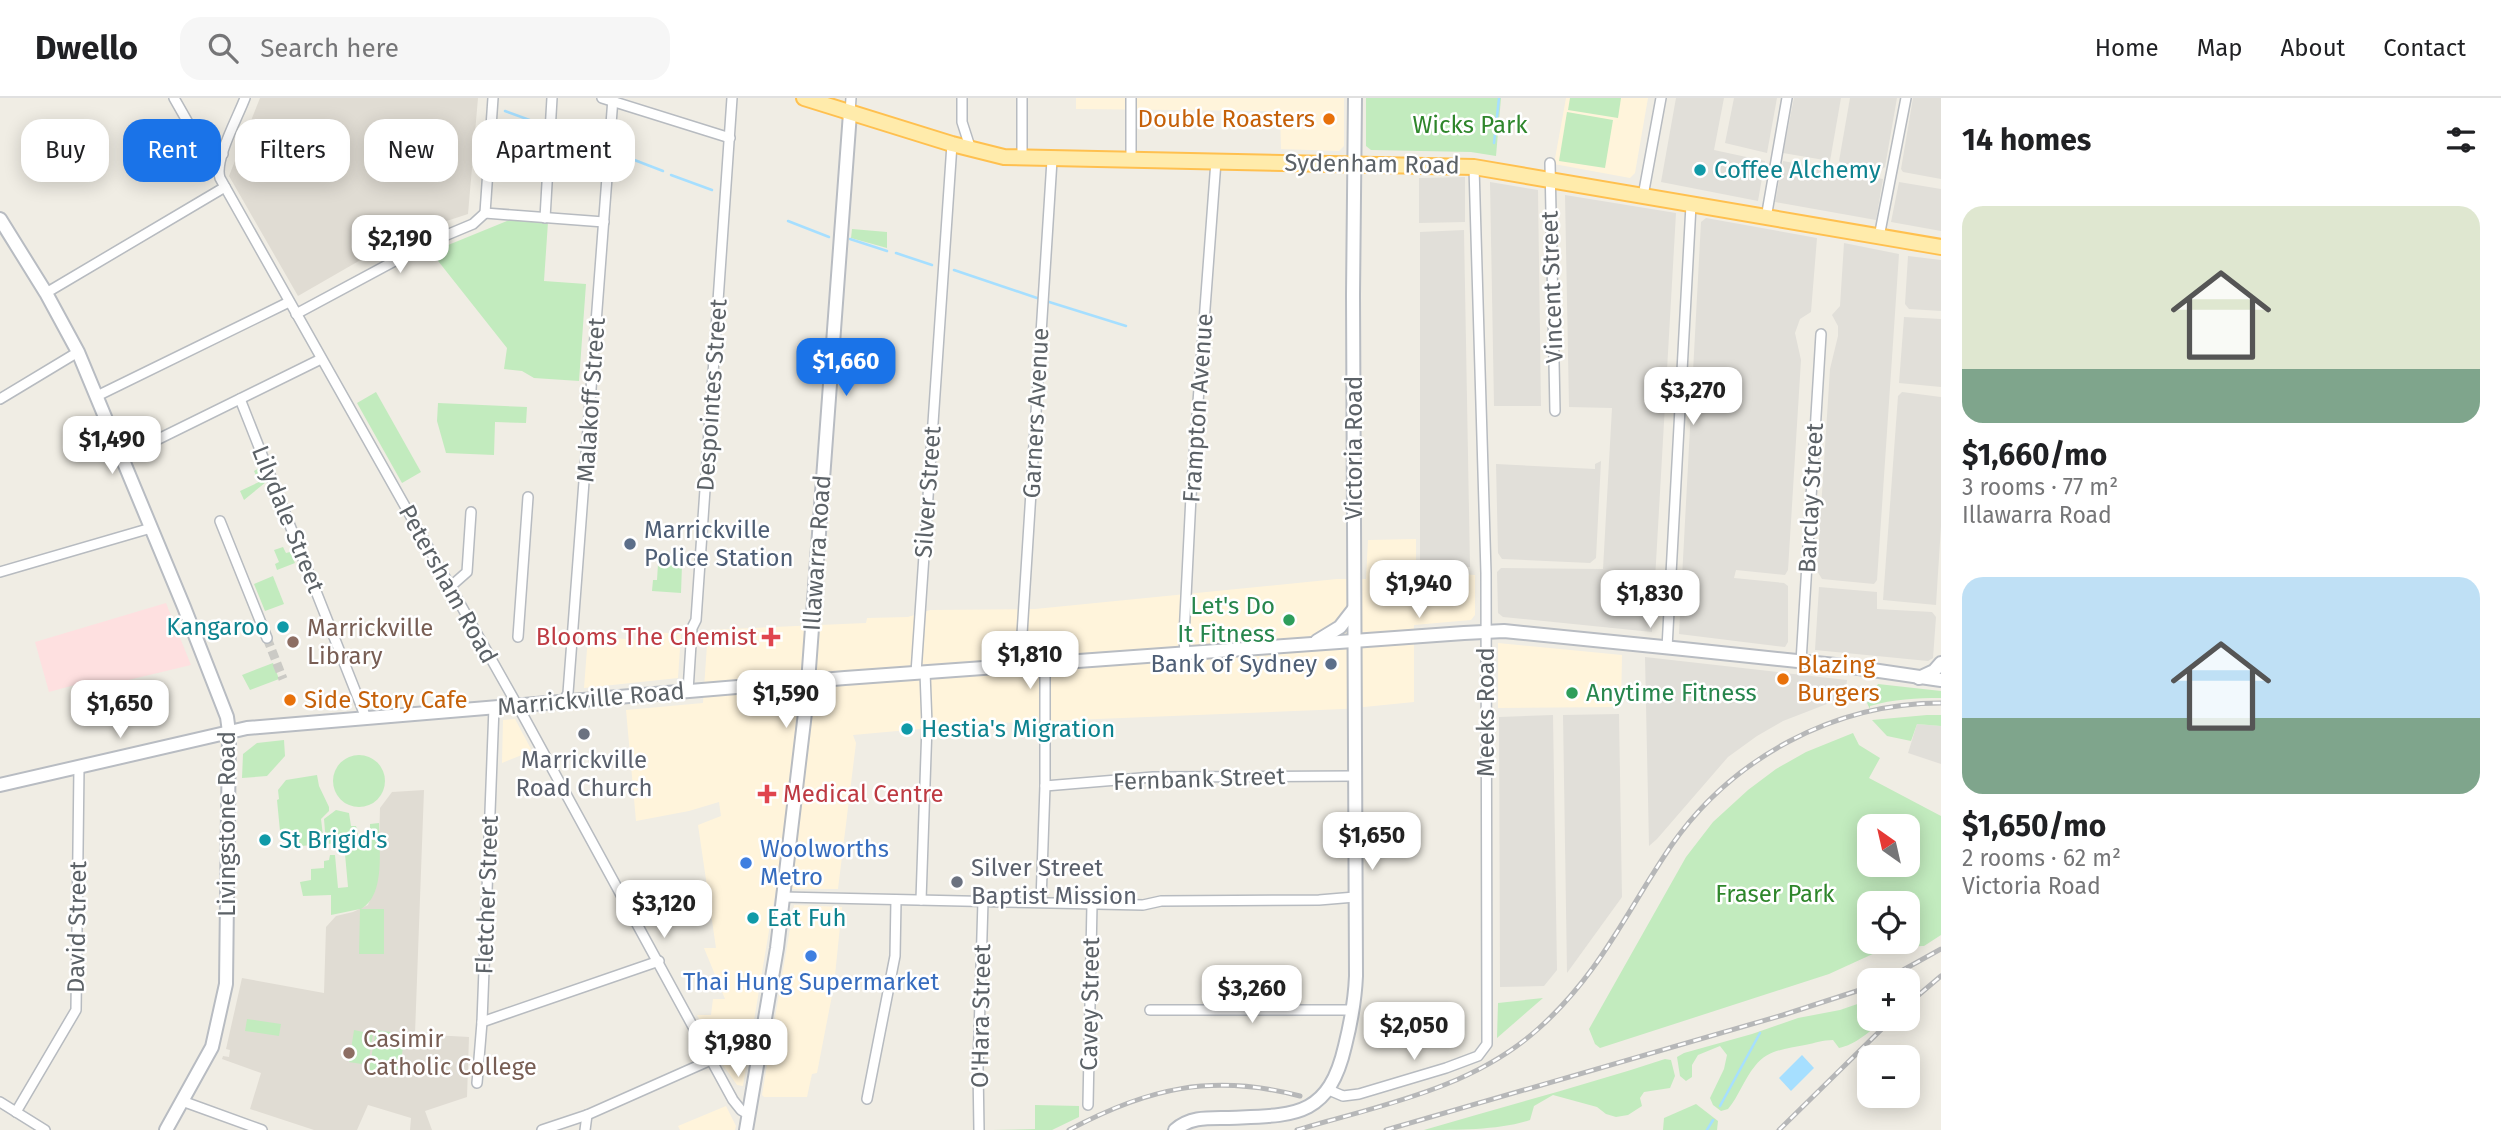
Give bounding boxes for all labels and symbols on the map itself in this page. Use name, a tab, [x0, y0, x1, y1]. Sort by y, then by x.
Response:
place label: Double Roasters	[1137, 105, 1315, 133]
marker: Double Roasters	[1321, 111, 1337, 127]
park label: Wicks Park	[1412, 111, 1528, 139]
street label: Sydenham Road	[1284, 148, 1460, 180]
place label: Coffee Alchemy	[1714, 156, 1881, 184]
marker: Coffee Alchemy	[1692, 162, 1708, 178]
street label: Vincent Street	[1535, 210, 1569, 364]
pin: $2,190	[343, 216, 457, 275]
street label: Despointes Street	[691, 297, 733, 492]
street label: Frampton Avenue	[1177, 312, 1219, 504]
street label: Malakoff Street	[571, 316, 611, 483]
street label: Garners Avenue	[1018, 327, 1054, 499]
pin: $1,660	[789, 338, 903, 398]
pin: $3,270	[1636, 368, 1750, 427]
street label: Victoria Road	[1340, 376, 1368, 520]
pin: $1,490	[55, 416, 169, 476]
street label: Barclay Street	[1793, 422, 1829, 574]
street label: Silver Street	[909, 425, 947, 559]
street label: Lilydale Street	[246, 442, 330, 597]
street label: Illawarra Road	[798, 474, 836, 632]
street label: Petersham Road	[393, 500, 503, 668]
place label: Marrickville Police Station	[644, 516, 794, 572]
marker: Marrickville Police Station	[622, 536, 638, 552]
pin: $1,940	[1362, 560, 1476, 620]
pin: $1,830	[1593, 570, 1707, 630]
place label: Let's Do It Fitness	[1177, 592, 1275, 648]
marker: Let's Do It Fitness	[1281, 612, 1297, 628]
place label: Kangaroo	[166, 613, 269, 641]
place label: Marrickville Library	[307, 614, 433, 670]
marker: Kangaroo	[275, 619, 291, 635]
place label: Blooms The Chemist	[536, 623, 757, 651]
marker: Blooms The Chemist	[763, 629, 779, 645]
pin: $1,810	[973, 632, 1087, 691]
marker: Marrickville Library	[285, 634, 301, 650]
street label: Meeks Road	[1472, 647, 1500, 777]
place label: Bank of Sydney	[1150, 650, 1317, 678]
place label: Blazing Burgers	[1797, 651, 1880, 707]
marker: Bank of Sydney	[1323, 656, 1339, 672]
pin: $1,590	[729, 670, 843, 730]
marker: Blazing Burgers	[1775, 671, 1791, 687]
street label: Marrickville Road	[496, 677, 686, 721]
place label: Anytime Fitness	[1586, 679, 1757, 707]
pin: $1,650	[63, 680, 177, 740]
marker: Anytime Fitness	[1564, 685, 1580, 701]
place label: Side Story Cafe	[304, 686, 468, 714]
marker: Side Story Cafe	[282, 692, 298, 708]
place label: Hestia's Migration	[921, 715, 1115, 743]
marker: Hestia's Migration	[899, 721, 915, 737]
marker: Marrickville Road Church	[576, 726, 592, 742]
street label: Livingstone Road	[213, 731, 241, 917]
place label: Marrickville Road Church	[515, 746, 653, 802]
street label: Fernbank Street	[1112, 762, 1286, 796]
place label: Medical Centre	[783, 780, 944, 808]
marker: Medical Centre	[757, 784, 777, 804]
pin: $1,650	[1315, 812, 1429, 872]
north arrow	[1857, 814, 1920, 877]
street label: Fletcher Street	[470, 815, 504, 975]
place label: St Brigid's	[279, 826, 388, 854]
marker: St Brigid's	[257, 832, 273, 848]
place label: Woolworths Metro	[760, 835, 889, 891]
place label: Silver Street Baptist Mission	[971, 854, 1137, 910]
marker: Woolworths Metro	[738, 855, 754, 871]
street label: David Street	[62, 860, 92, 993]
marker: Silver Street Baptist Mission	[949, 874, 965, 890]
pin: $3,120	[607, 880, 721, 940]
park label: Fraser Park	[1715, 880, 1835, 908]
place label: Eat Fuh	[767, 904, 847, 932]
marker: Eat Fuh	[745, 910, 761, 926]
street label: Cavey Street	[1075, 936, 1105, 1071]
street label: O'Hara Street	[966, 943, 996, 1088]
marker: Thai Hung Supermarket	[803, 948, 819, 964]
pin: $3,260	[1195, 965, 1309, 1025]
place label: Thai Hung Supermarket	[683, 968, 939, 996]
pin: $2,050	[1357, 1002, 1471, 1062]
pin: $1,980	[681, 1020, 795, 1079]
place label: Casimir Catholic College	[363, 1025, 537, 1081]
marker: Casimir Catholic College	[341, 1045, 357, 1061]

